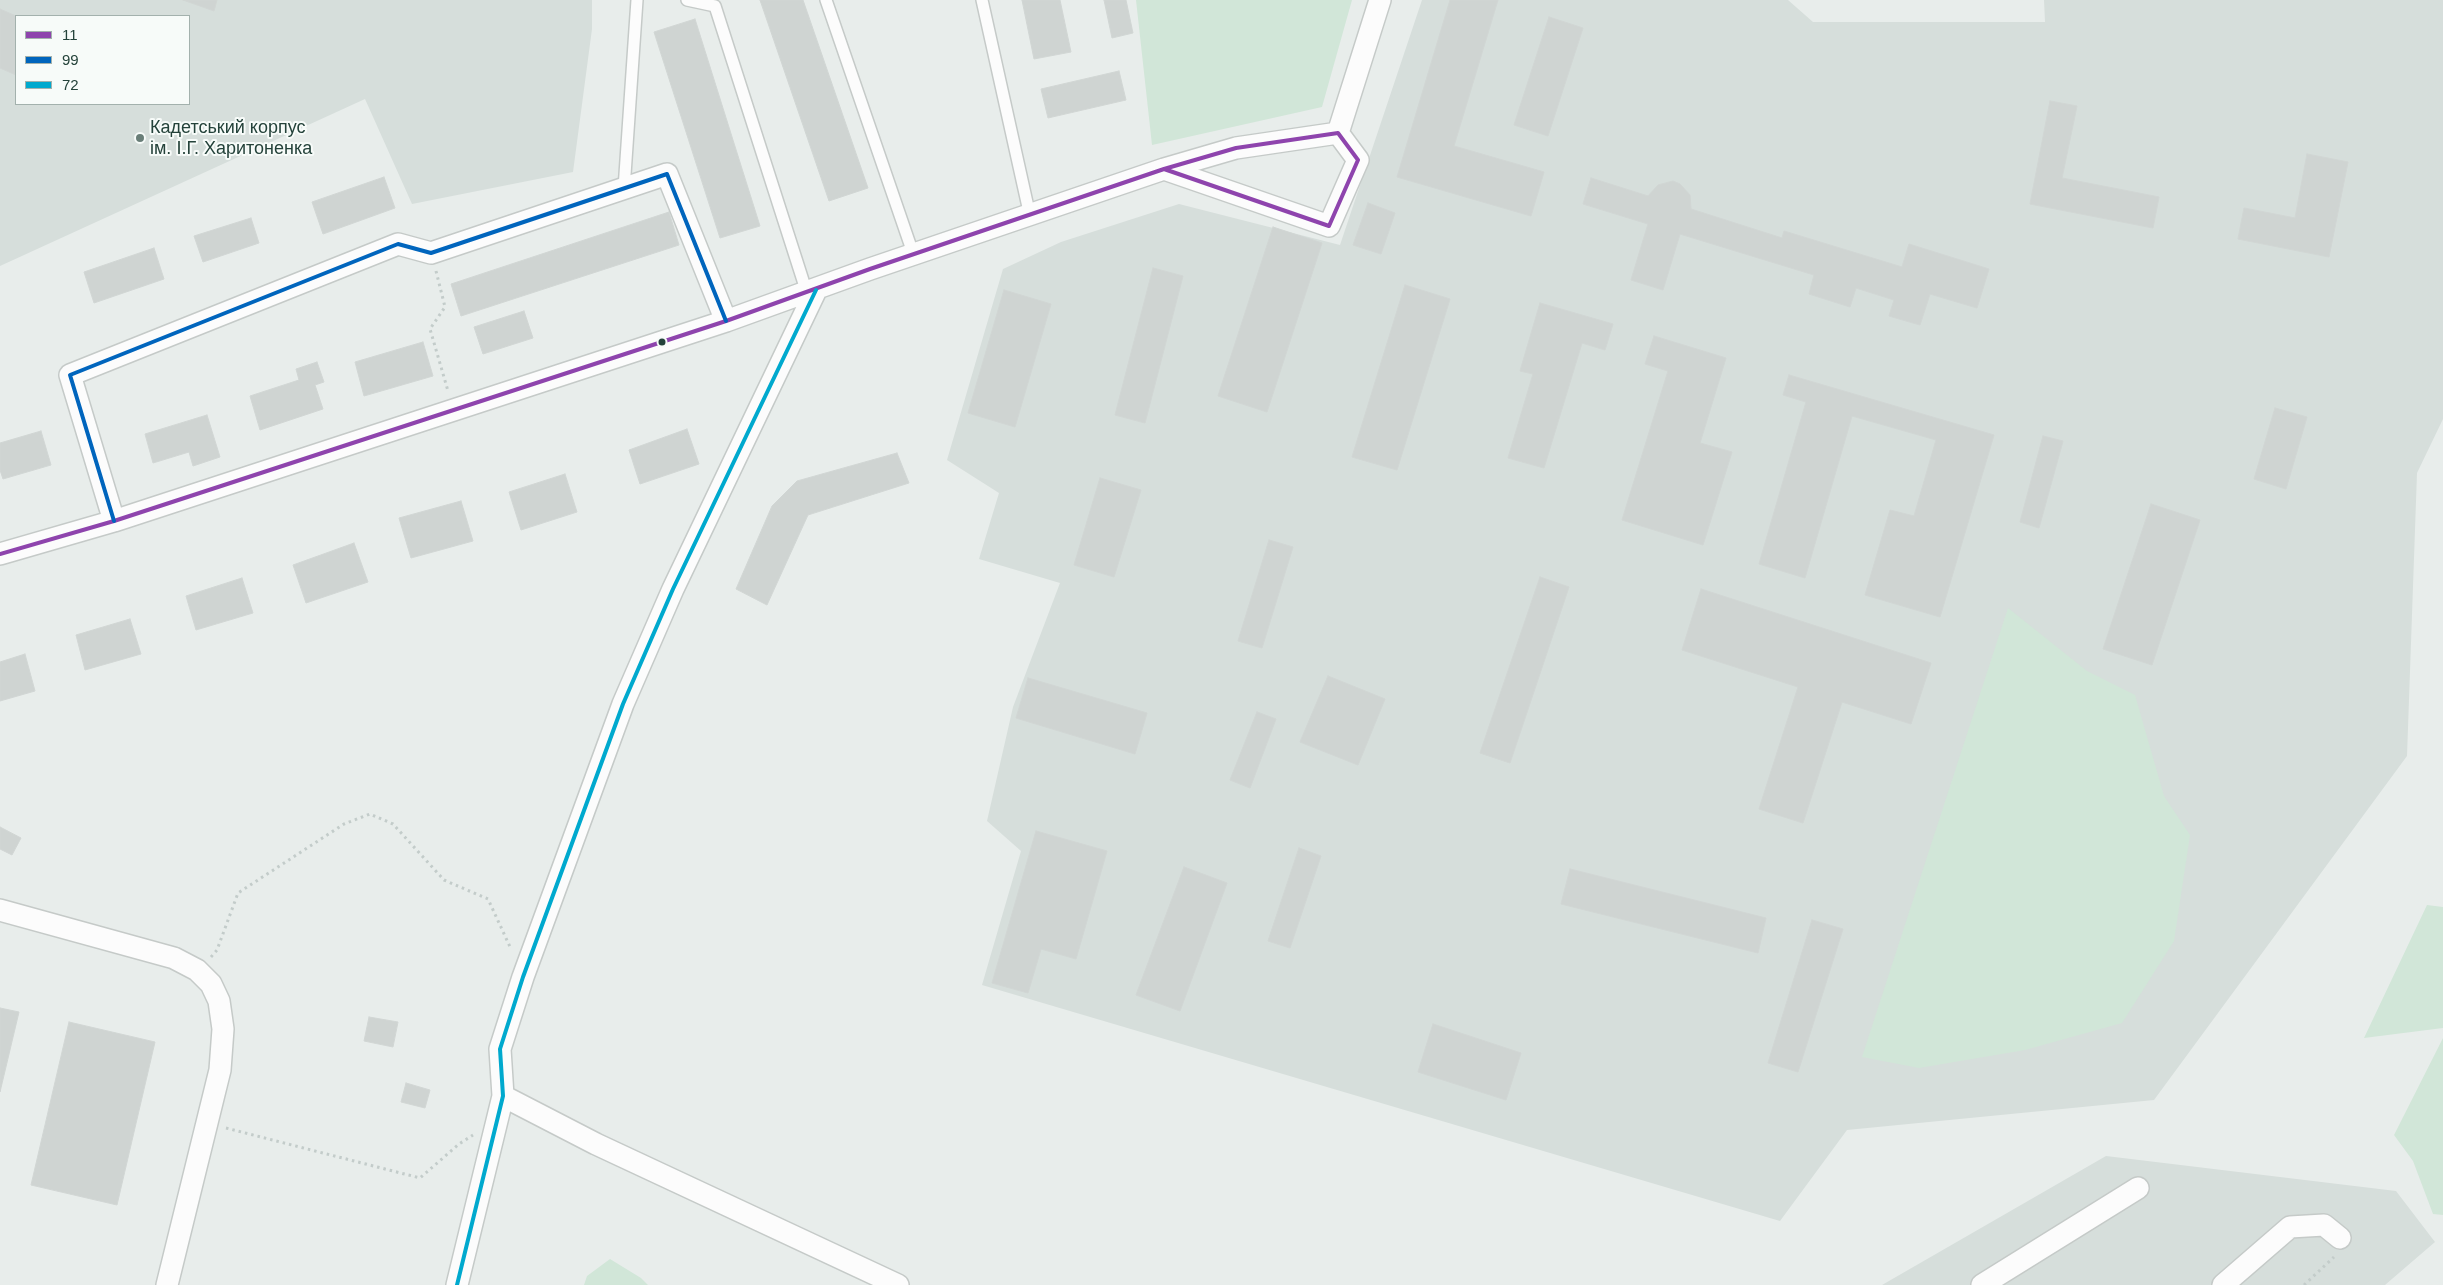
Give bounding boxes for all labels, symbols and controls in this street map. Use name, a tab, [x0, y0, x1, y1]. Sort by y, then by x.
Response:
legend	[15, 15, 190, 105]
text: 11	[62, 26, 78, 43]
text: 99	[62, 51, 79, 68]
text: 72	[62, 76, 79, 93]
place label: Кадетський корпус ім. І.Г. Харитоненка	[150, 117, 312, 160]
marker: Кадетський корпус ім. І.Г. Харитоненка	[134, 132, 146, 144]
unlabelled marker	[657, 337, 667, 347]

